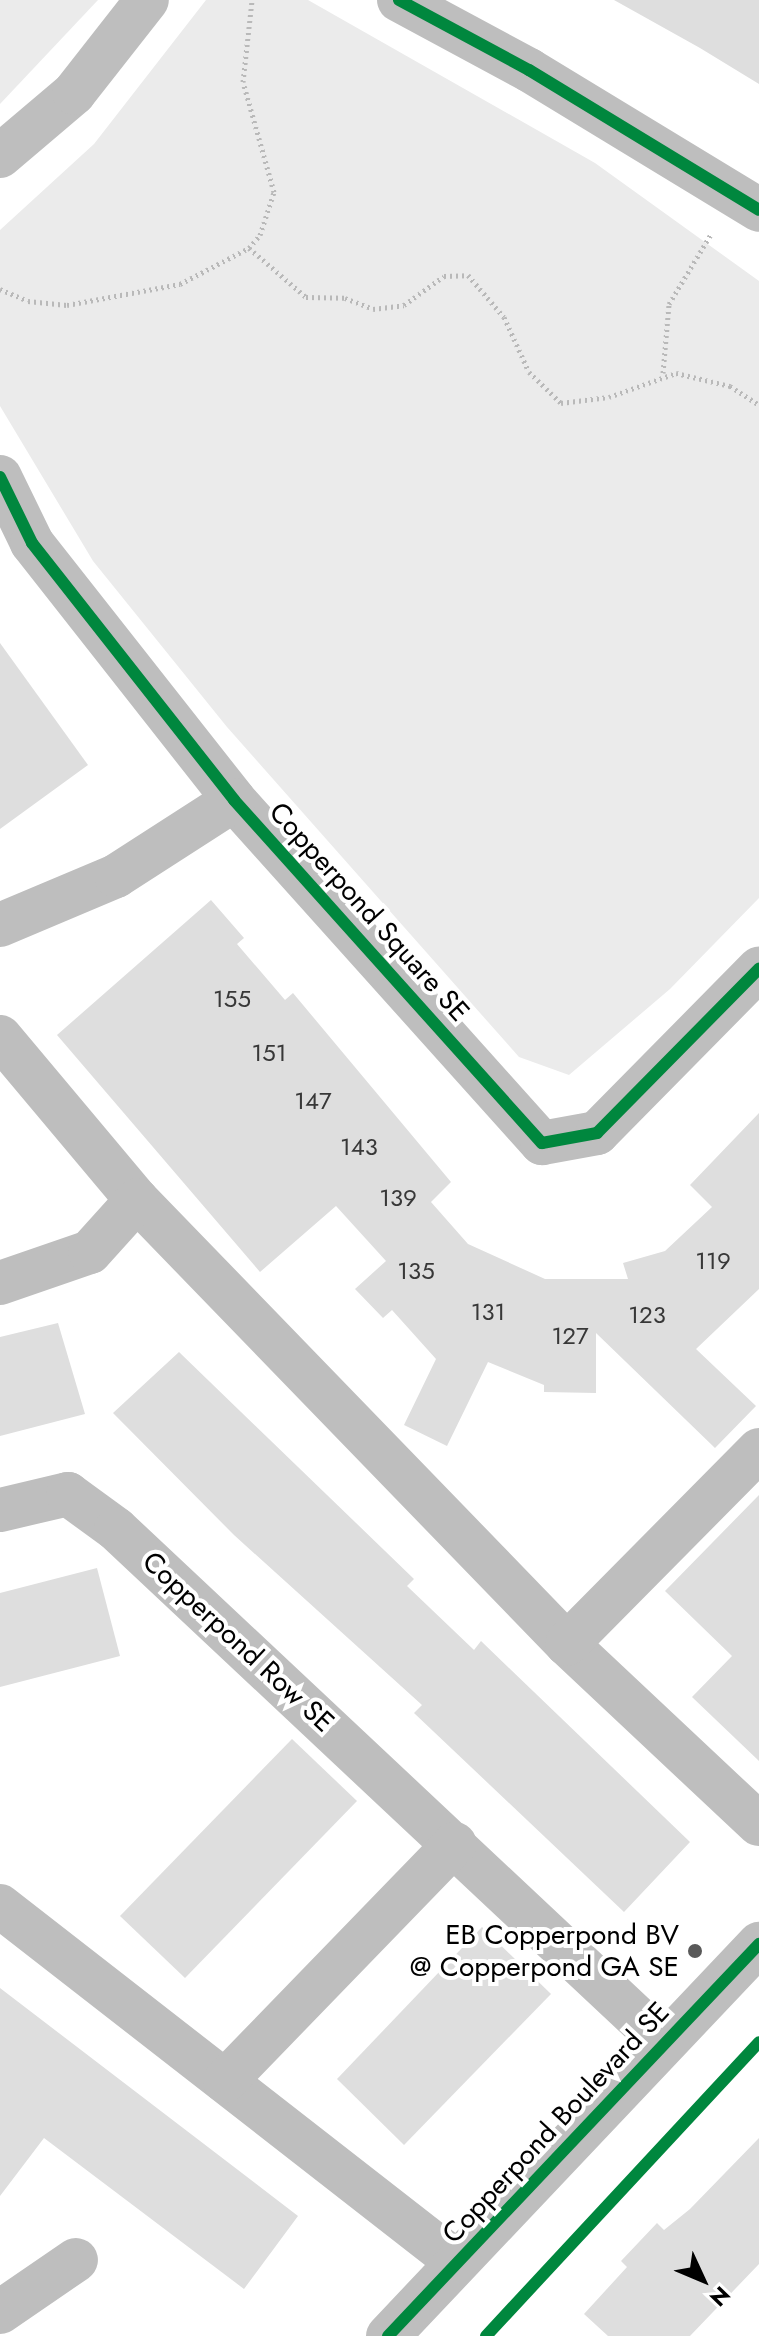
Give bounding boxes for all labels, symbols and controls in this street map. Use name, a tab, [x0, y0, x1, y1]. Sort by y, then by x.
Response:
street label: Copperpond Square SE	[262, 796, 476, 1028]
house number: 155	[213, 985, 251, 1013]
house number: 151	[251, 1039, 287, 1067]
house number: 147	[294, 1087, 332, 1115]
house number: 143	[340, 1133, 378, 1161]
house number: 139	[379, 1184, 417, 1212]
house number: 119	[695, 1247, 731, 1275]
house number: 135	[397, 1257, 435, 1285]
house number: 131	[471, 1298, 505, 1326]
house number: 123	[628, 1301, 666, 1329]
house number: 127	[551, 1322, 589, 1350]
street label: Copperpond Row SE	[135, 1545, 341, 1739]
place label: EB Copperpond BV @ Copperpond GA SE	[410, 1918, 679, 1984]
marker: EB Copperpond BV @ Copperpond GA SE	[686, 1942, 704, 1960]
street label: Copperpond Boulevard SE	[436, 1996, 676, 2250]
north arrow	[663, 2240, 743, 2320]
text: N	[703, 2279, 738, 2314]

